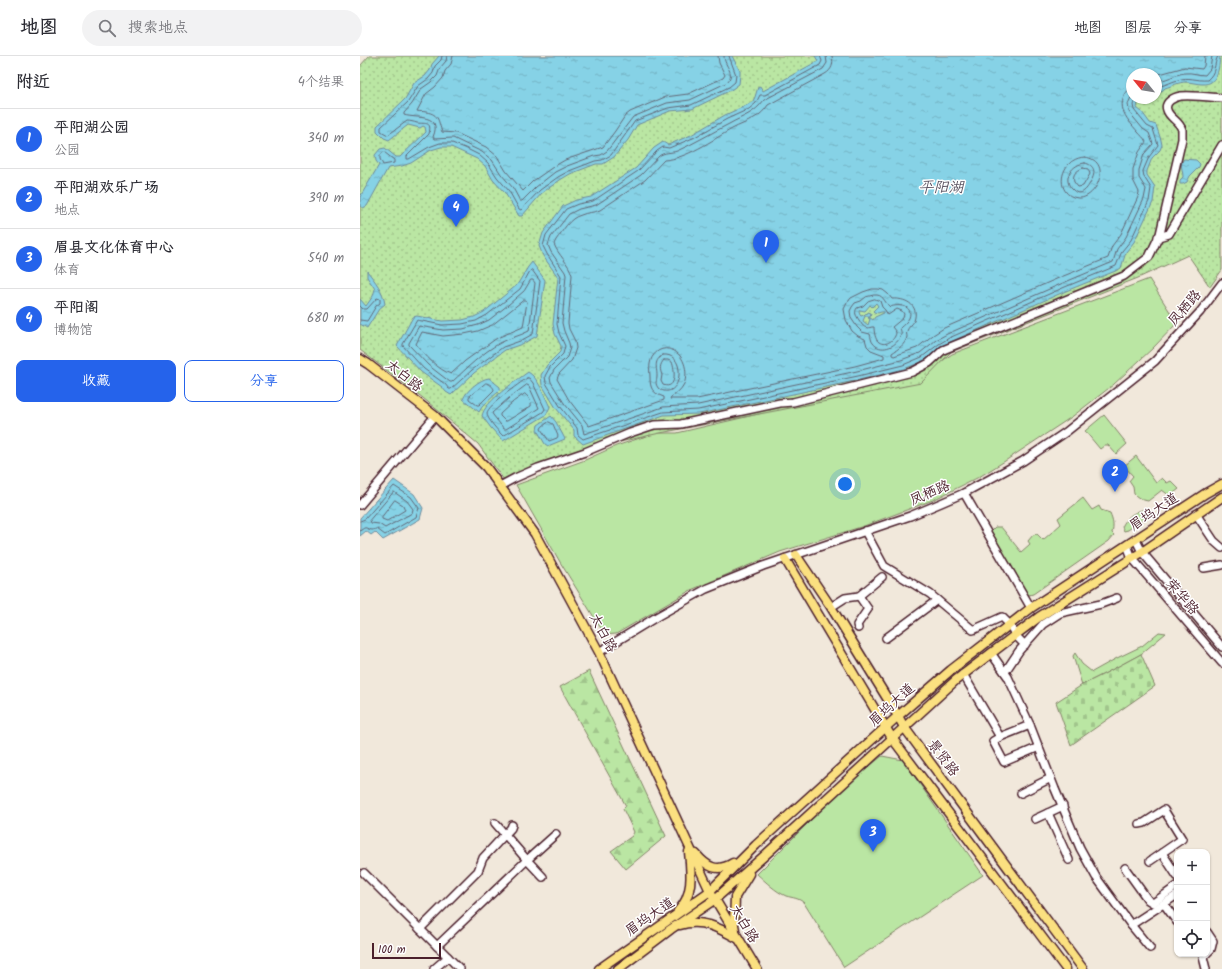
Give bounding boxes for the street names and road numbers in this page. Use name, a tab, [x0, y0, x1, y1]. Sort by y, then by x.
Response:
street label: 凤栖路	[1163, 285, 1207, 331]
street label: 太白路	[381, 354, 427, 398]
street label: 凤栖路	[906, 475, 954, 511]
street label: 眉坞大道	[1125, 487, 1183, 537]
street label: 荣华路	[1160, 574, 1204, 620]
street label: 太白路	[583, 609, 623, 657]
street label: 眉坞大道	[864, 678, 920, 732]
street label: 景贤路	[922, 735, 964, 781]
street label: 眉坞大道	[621, 892, 679, 942]
street label: 太白路	[724, 900, 764, 948]

